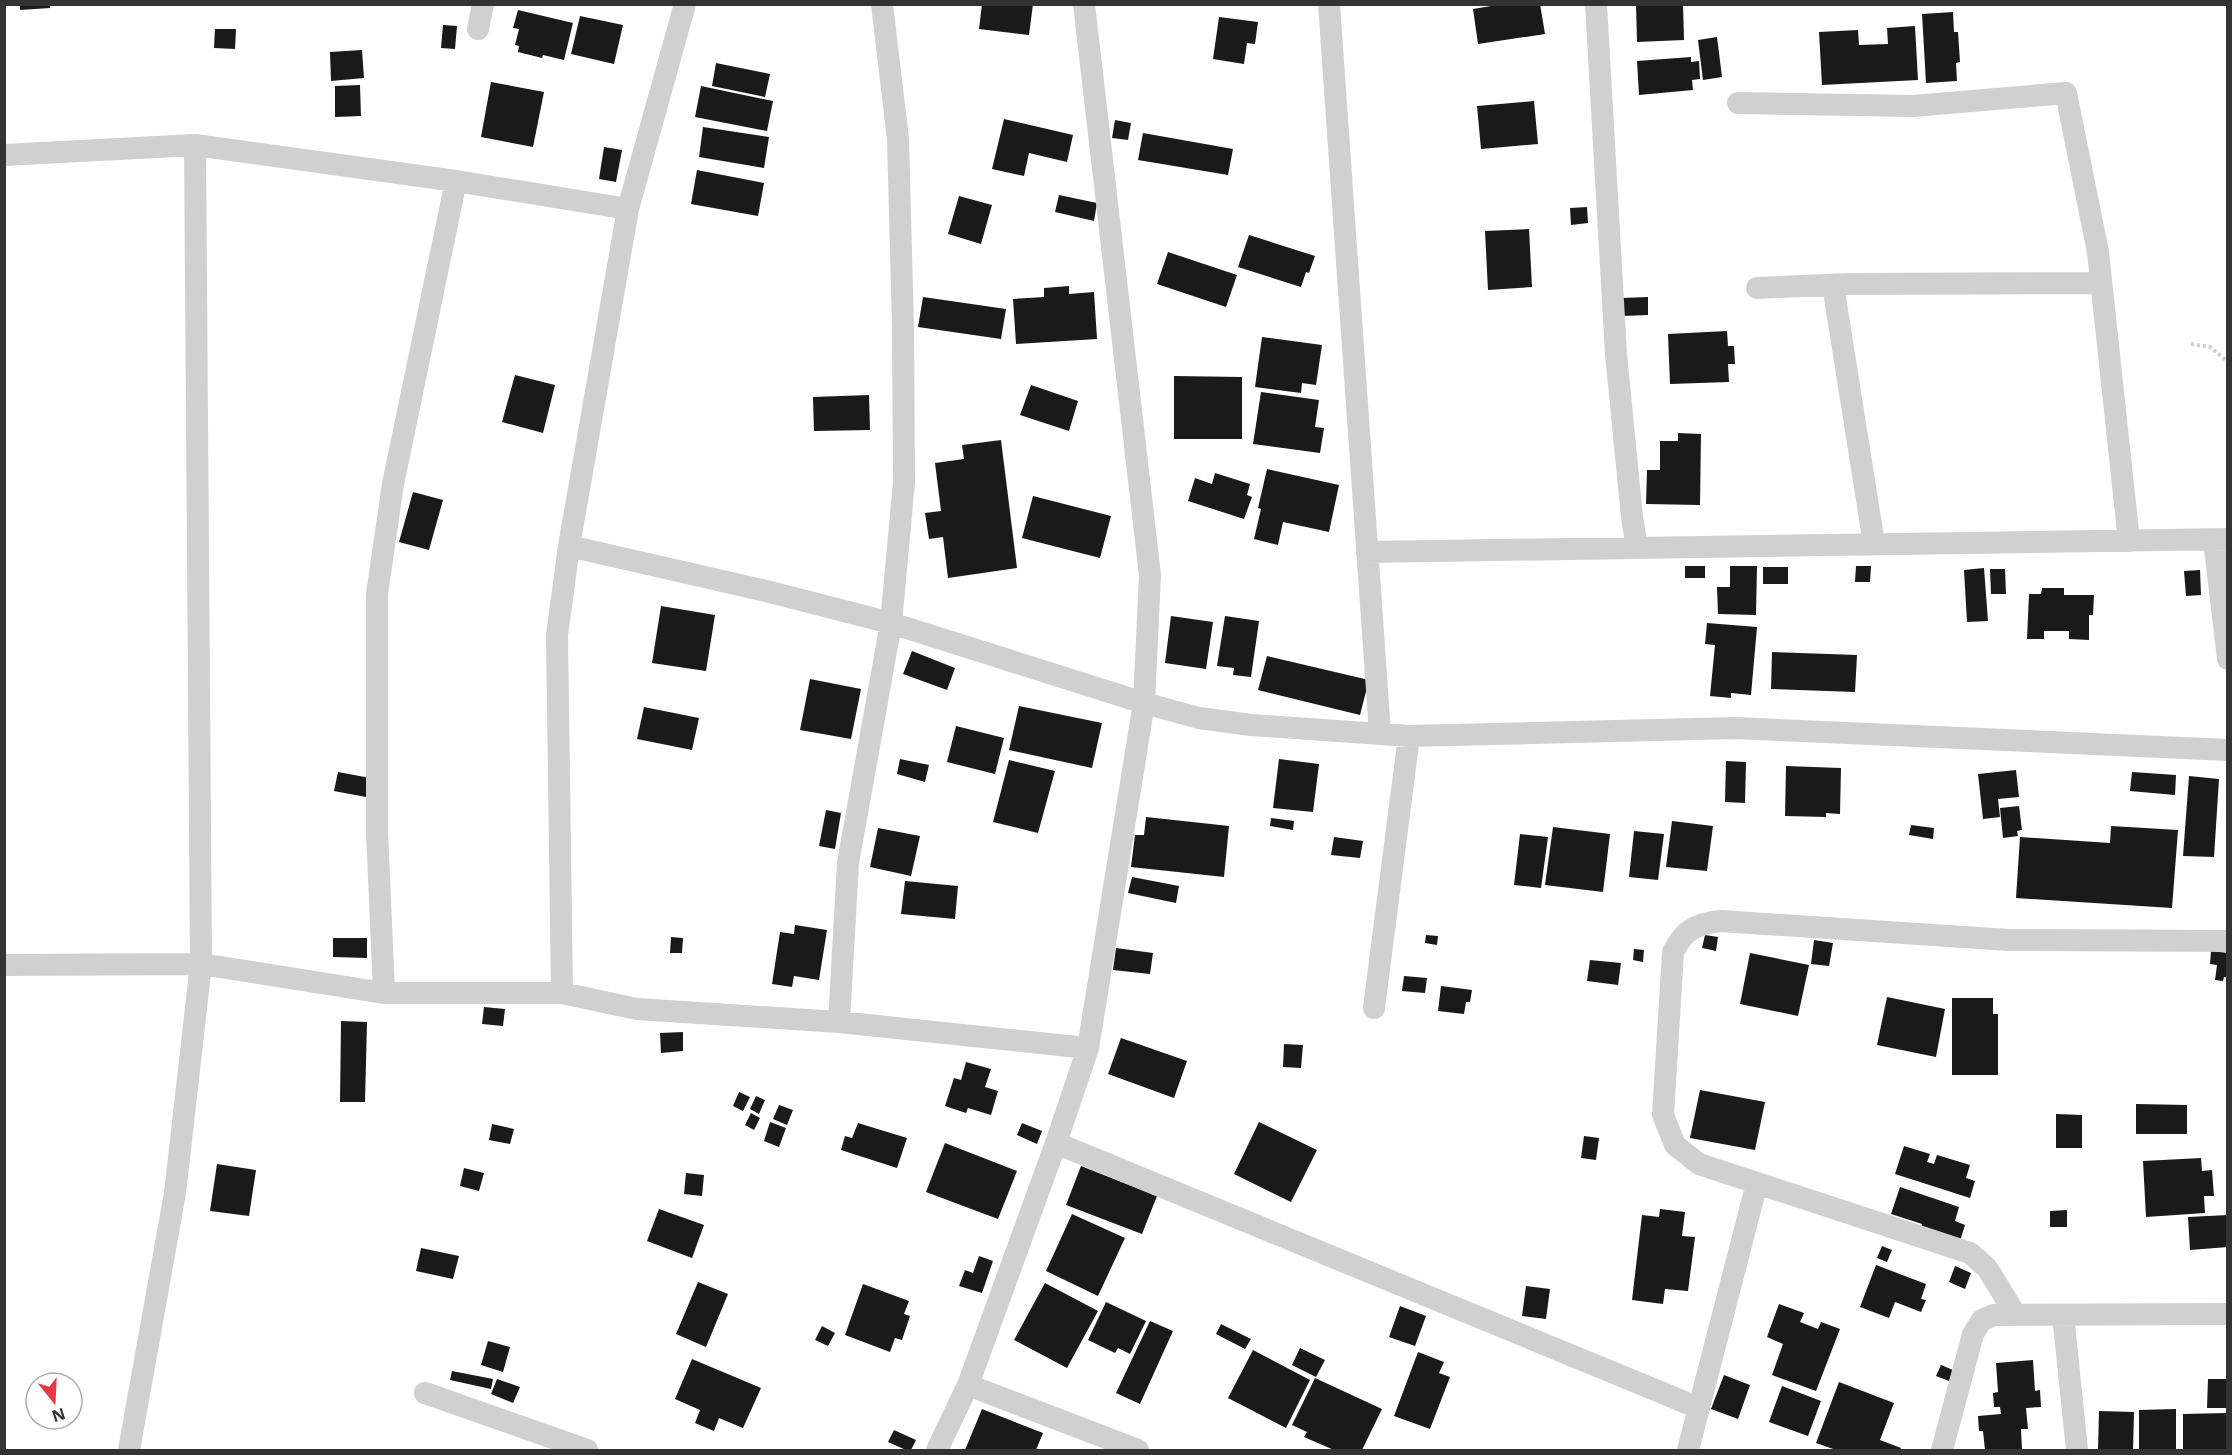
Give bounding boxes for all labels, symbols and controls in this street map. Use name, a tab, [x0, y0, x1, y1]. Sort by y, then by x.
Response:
north arrow	[24, 1371, 84, 1431]
text: N	[49, 1403, 68, 1428]

